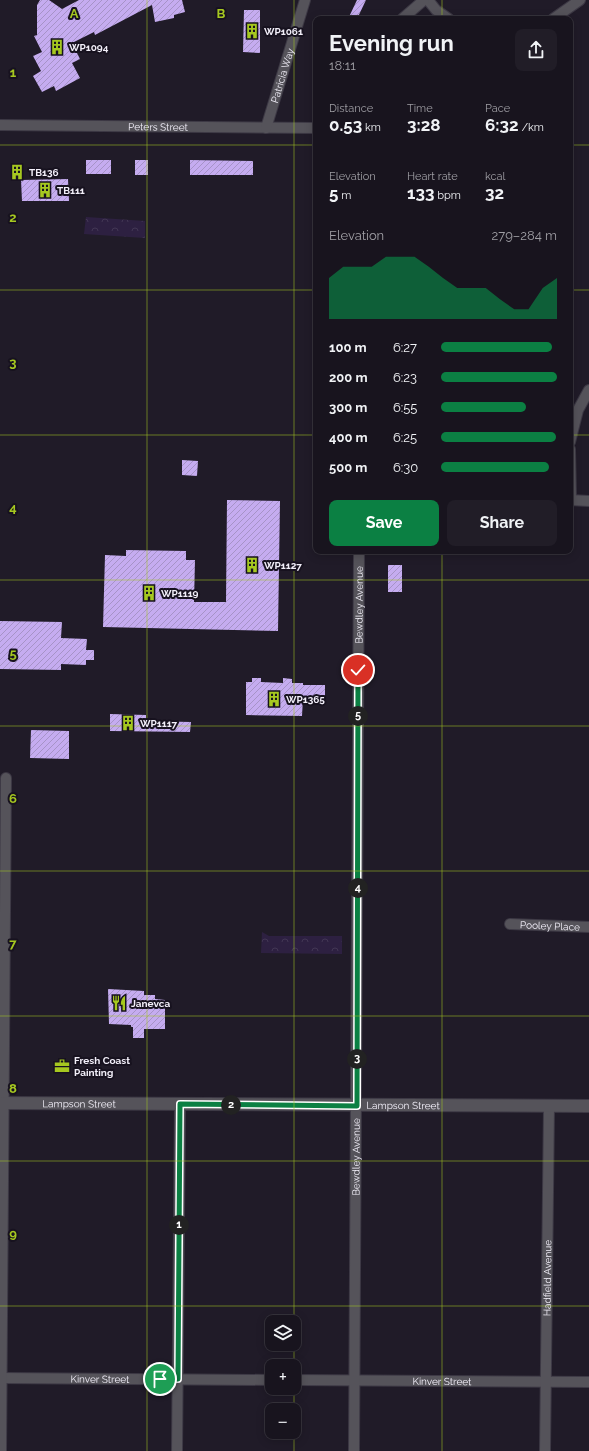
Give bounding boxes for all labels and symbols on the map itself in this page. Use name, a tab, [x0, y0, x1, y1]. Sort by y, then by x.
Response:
text: A	[70, 6, 79, 21]
text: B	[217, 6, 226, 21]
building icon: WP1061	[243, 22, 261, 40]
place label: WP1061	[264, 26, 303, 37]
building icon: WP1094	[48, 38, 66, 56]
place label: WP1094	[69, 42, 109, 53]
street label: Patricia Way	[269, 46, 296, 104]
text: 1	[10, 65, 17, 80]
street label: Peters Street	[128, 121, 189, 133]
building icon: TB136	[8, 163, 26, 181]
place label: TB136	[29, 167, 59, 178]
building icon: TB111	[36, 181, 54, 199]
place label: TB111	[57, 185, 85, 196]
text: 2	[9, 210, 17, 225]
text: 3	[9, 355, 17, 370]
text: 4	[9, 500, 17, 515]
building icon: WP1127	[243, 556, 261, 574]
place label: WP1127	[264, 560, 302, 571]
street label: Bewdley Avenue	[353, 566, 365, 644]
building icon: WP1119	[140, 584, 158, 602]
place label: WP1119	[161, 588, 199, 599]
text: 5	[9, 646, 17, 661]
pin	[341, 653, 375, 687]
building icon: WP1365	[265, 690, 283, 708]
place label: WP1365	[286, 694, 325, 705]
pin: 5	[348, 706, 368, 726]
building icon: WP1117	[119, 714, 137, 732]
place label: WP1117	[140, 718, 178, 729]
text: 6	[9, 791, 17, 806]
pin: 4	[348, 878, 368, 898]
street label: Pooley Place	[520, 919, 580, 933]
text: 7	[9, 936, 17, 951]
restaurant icon: Janevca	[110, 994, 128, 1012]
place label: Janevca	[131, 998, 170, 1009]
pin: 3	[347, 1049, 367, 1069]
place label: Fresh Coast Painting	[74, 1055, 130, 1078]
office icon: Fresh Coast Painting	[53, 1057, 71, 1075]
text: 8	[9, 1081, 17, 1096]
pin: 2	[221, 1095, 241, 1115]
street label: Lampson Street	[42, 1098, 116, 1110]
street label: Lampson Street	[366, 1100, 440, 1111]
street label: Bewdley Avenue	[350, 1118, 362, 1196]
pin: 1	[169, 1215, 189, 1235]
text: 9	[9, 1226, 17, 1241]
street label: Hadfield Avenue	[542, 1240, 553, 1316]
pin	[143, 1362, 177, 1396]
street label: Kinver Street	[70, 1374, 130, 1385]
street label: Kinver Street	[412, 1376, 472, 1387]

